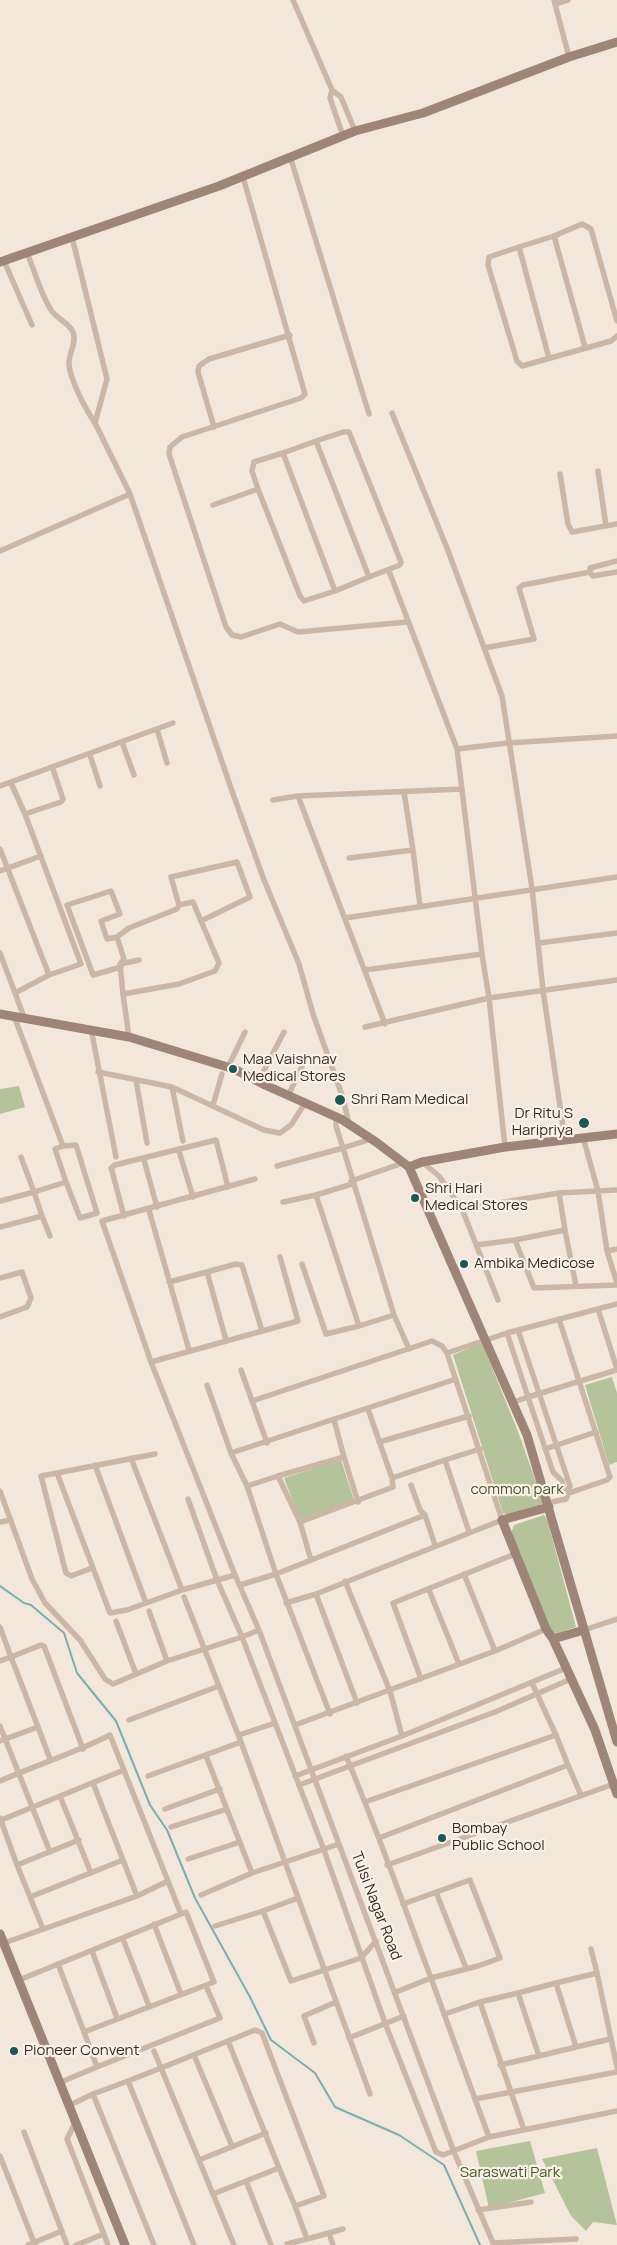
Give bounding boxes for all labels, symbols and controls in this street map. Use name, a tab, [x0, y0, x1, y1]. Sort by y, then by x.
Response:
place label: Maa Vaishnav Medical Stores	[243, 1051, 346, 1086]
marker: Maa Vaishnav Medical Stores	[227, 1063, 239, 1075]
place label: Shri Ram Medical	[351, 1091, 468, 1109]
marker: Shri Ram Medical	[333, 1093, 347, 1107]
place label: Dr Ritu S Haripriya	[512, 1105, 573, 1140]
marker: Dr Ritu S Haripriya	[577, 1116, 591, 1130]
place label: Shri Hari Medical Stores	[425, 1180, 528, 1215]
marker: Shri Hari Medical Stores	[409, 1192, 421, 1204]
place label: Ambika Medicose	[474, 1255, 595, 1273]
marker: Ambika Medicose	[458, 1258, 470, 1270]
park label: common park	[470, 1481, 564, 1499]
place label: Bombay Public School	[452, 1820, 545, 1855]
marker: Bombay Public School	[436, 1832, 448, 1844]
street label: Tulsi Nagar Road	[347, 1849, 405, 1963]
place label: Pioneer Convent	[24, 2042, 140, 2060]
marker: Pioneer Convent	[8, 2045, 20, 2057]
park label: Saraswati Park	[460, 2164, 560, 2182]

